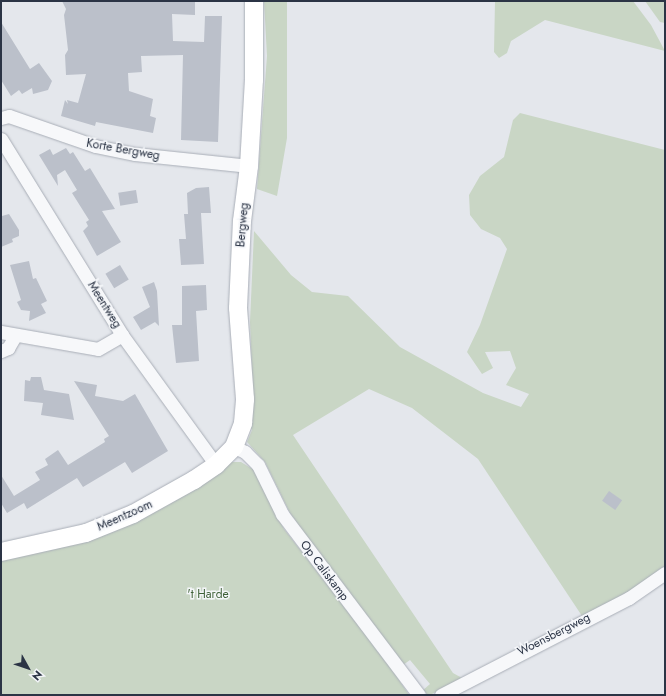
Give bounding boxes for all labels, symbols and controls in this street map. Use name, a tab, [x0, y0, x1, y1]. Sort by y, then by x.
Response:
street label: Korte Bergweg	[85, 136, 161, 164]
street label: Bergweg	[234, 202, 252, 248]
street label: Meentweg	[84, 279, 124, 331]
street label: Meentzoom	[95, 497, 155, 535]
street label: Op Caliskamp	[297, 538, 351, 604]
park label: 't Harde	[187, 588, 229, 602]
street label: Woensbergweg	[515, 611, 593, 659]
north arrow	[8, 648, 48, 688]
text: N	[28, 667, 46, 684]

